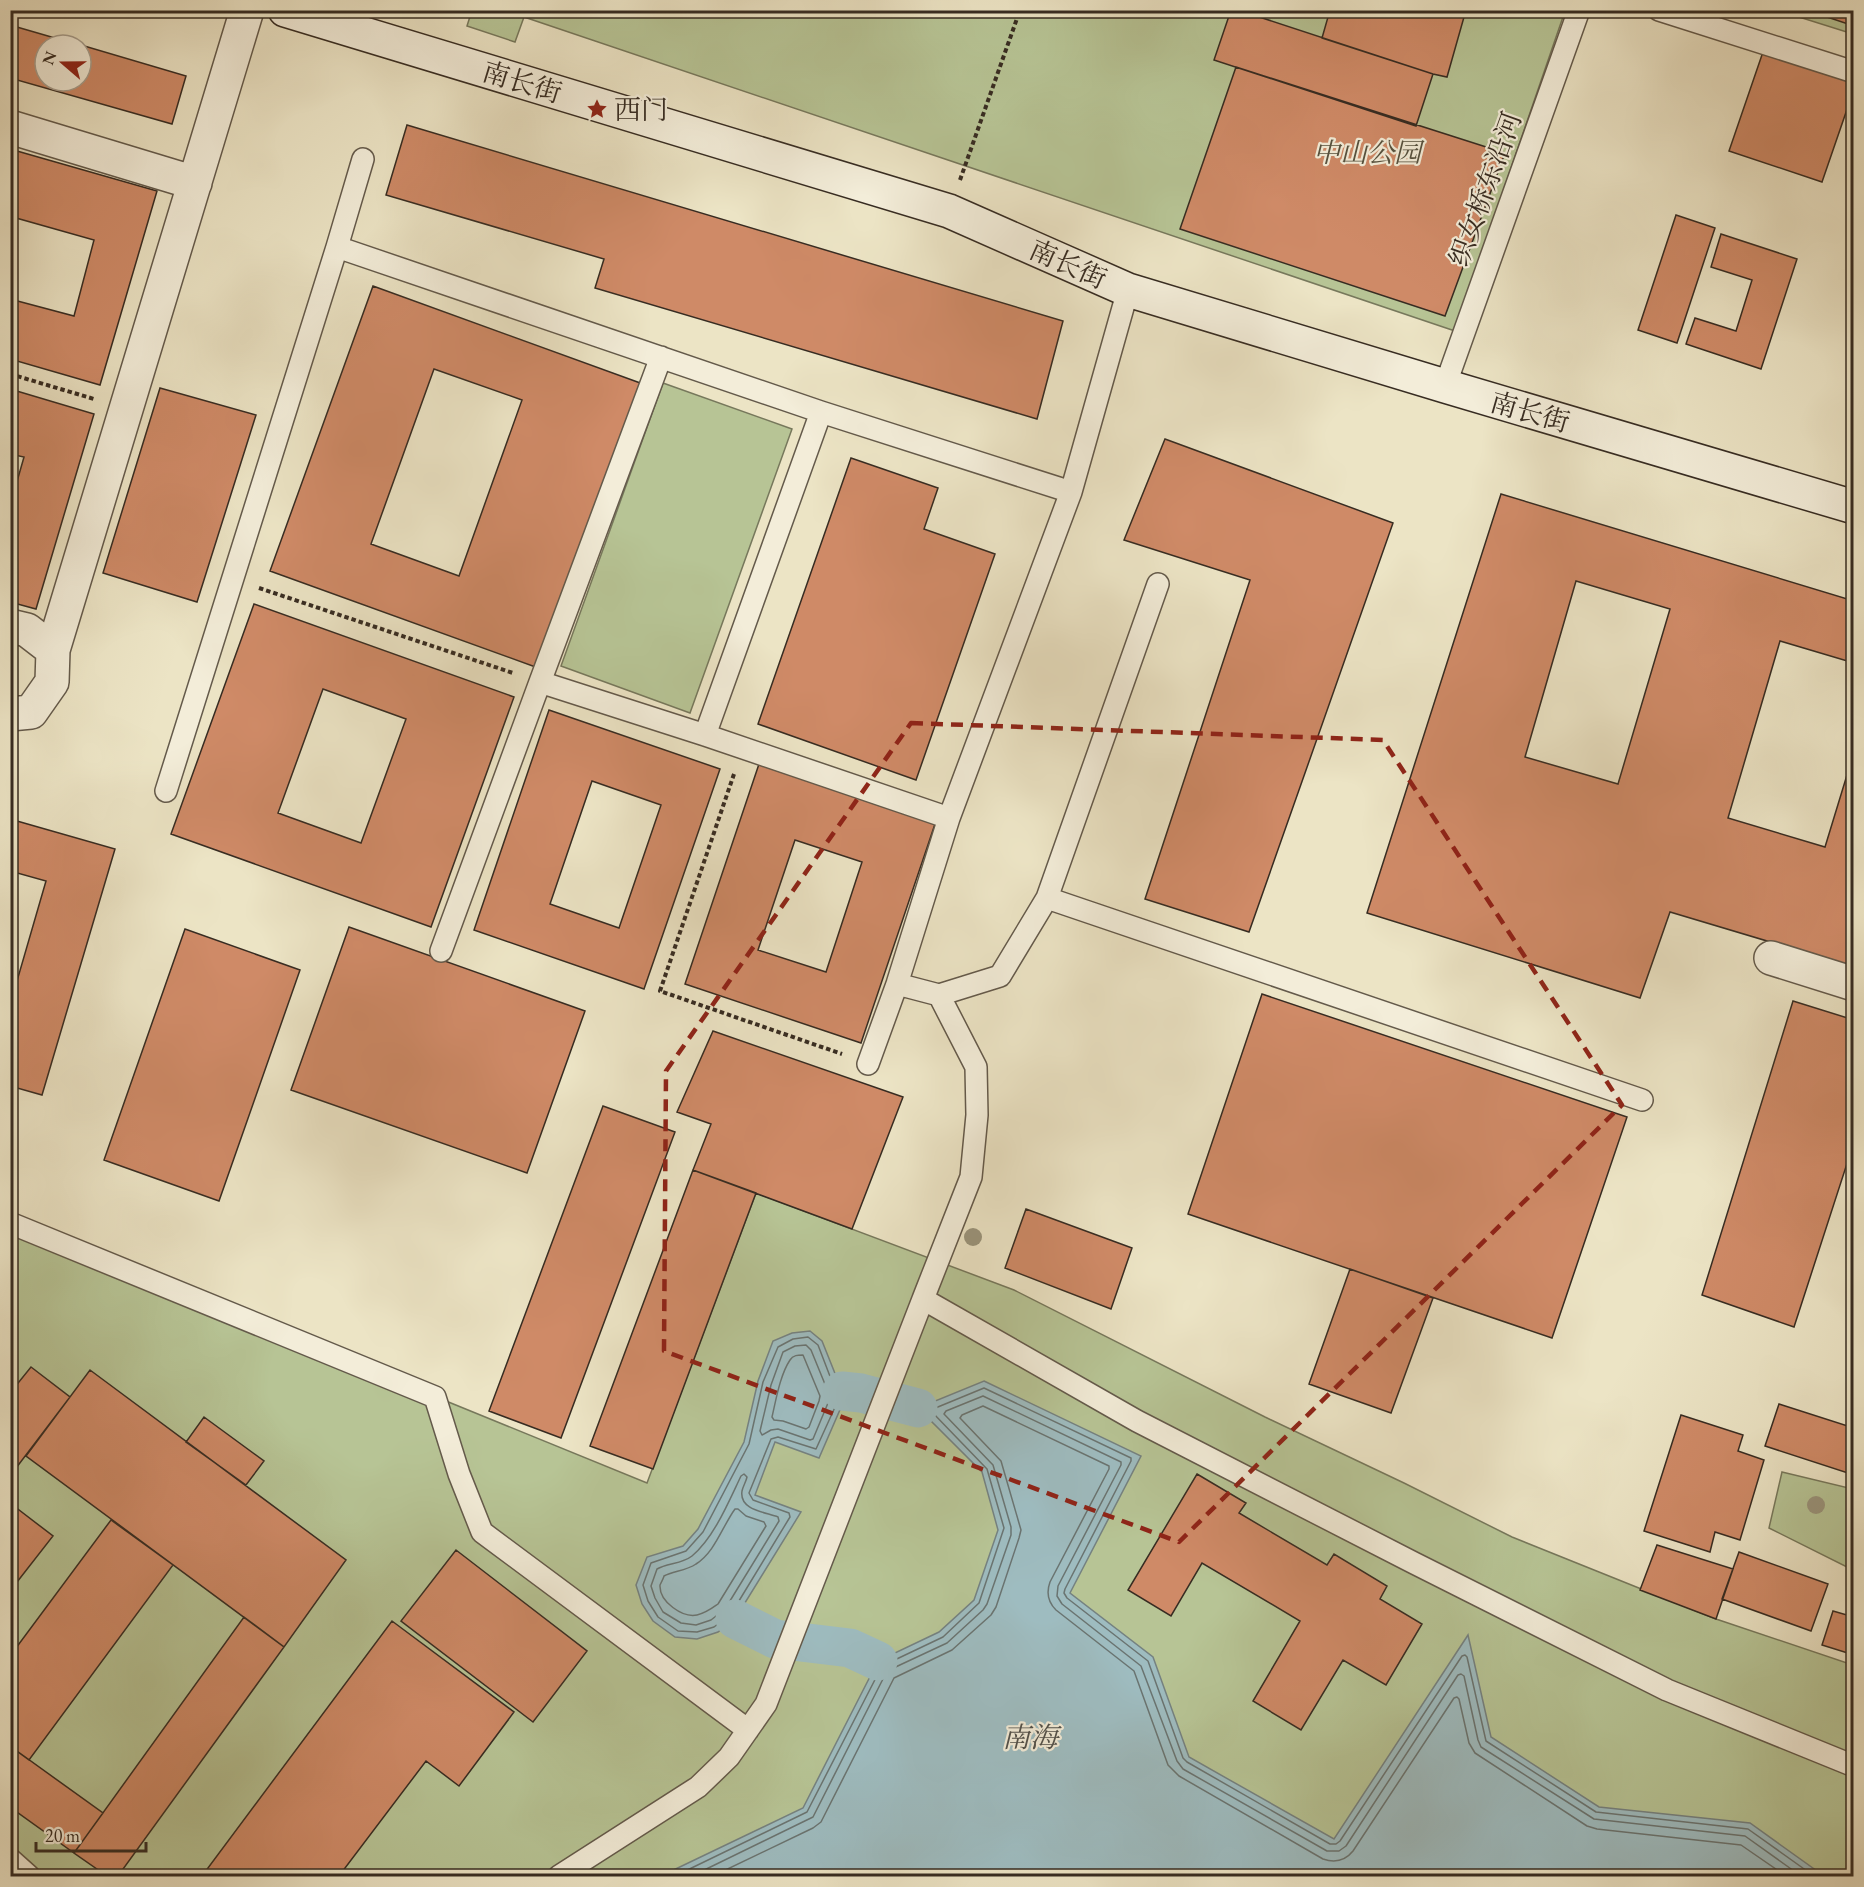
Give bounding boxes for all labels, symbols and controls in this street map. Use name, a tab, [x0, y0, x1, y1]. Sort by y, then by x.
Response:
north arrow	[33, 33, 93, 93]
text: N	[37, 48, 61, 68]
street label: 南长街	[478, 53, 566, 111]
place label: 西门	[614, 92, 668, 127]
place icon: 西门	[585, 97, 609, 121]
street label: 织女桥东沿河	[1441, 107, 1529, 271]
park label: 中山公园	[1313, 135, 1425, 170]
street label: 南长街	[1024, 232, 1112, 296]
street label: 南长街	[1486, 384, 1574, 440]
water label: 南海	[1002, 1719, 1062, 1755]
scale bar	[36, 1815, 146, 1853]
text: 20 m	[45, 1824, 80, 1847]

